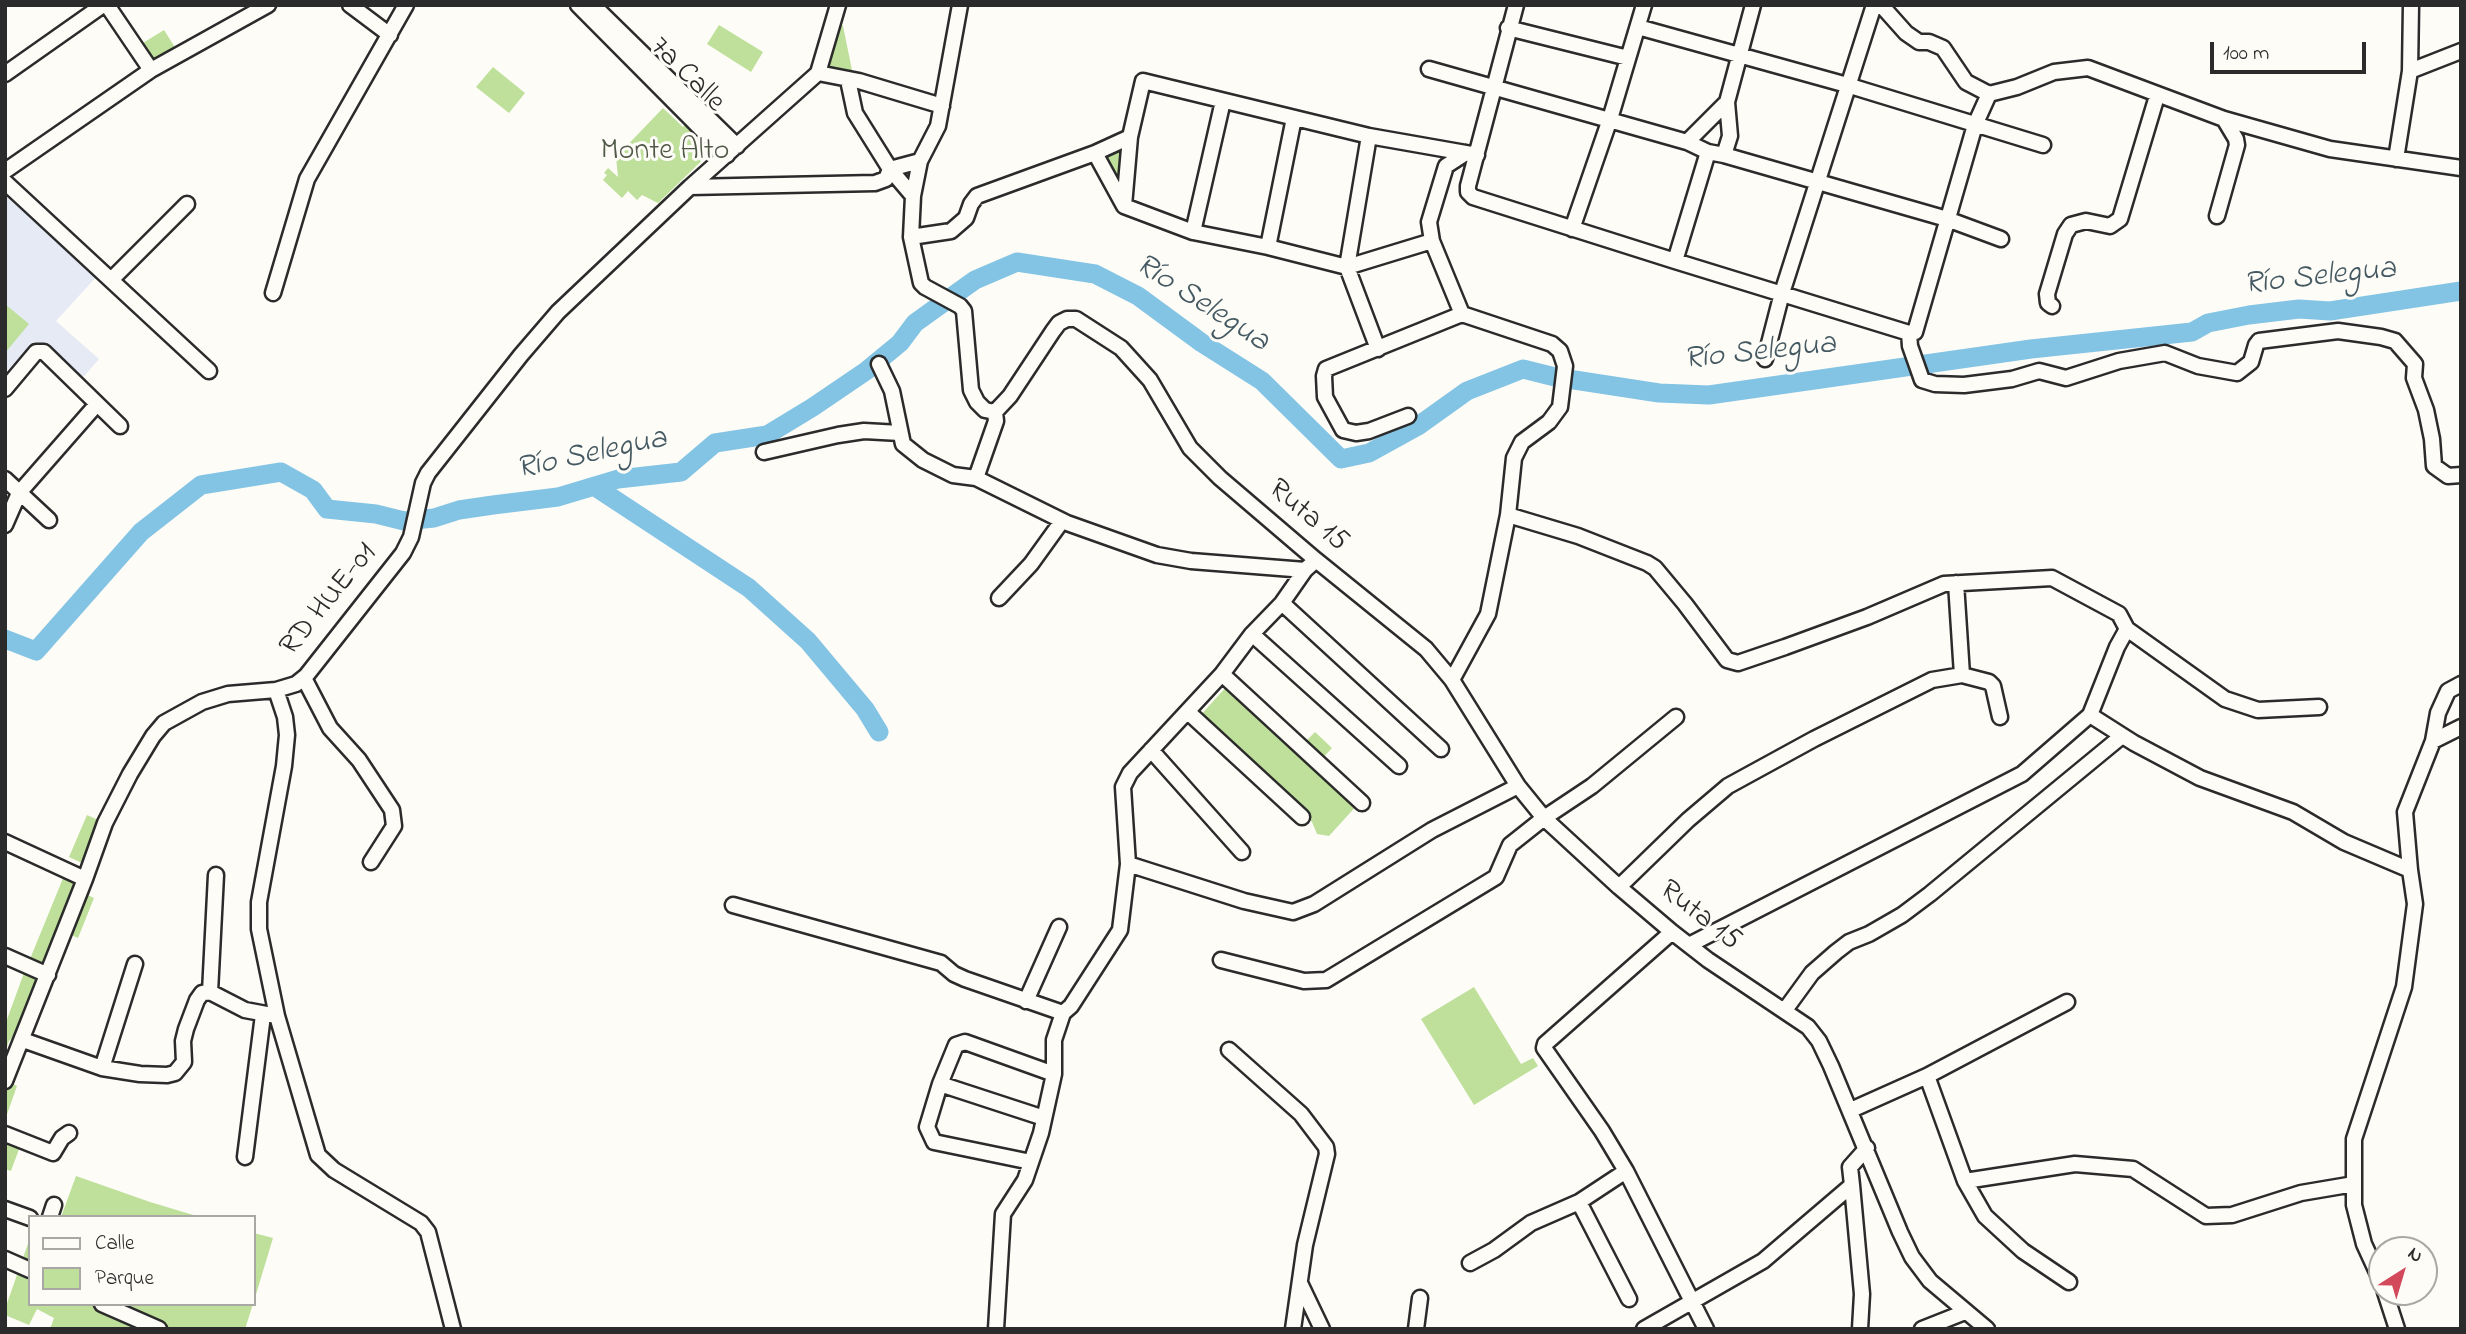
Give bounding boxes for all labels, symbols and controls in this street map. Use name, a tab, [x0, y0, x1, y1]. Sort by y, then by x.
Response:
scale bar	[2214, 28, 2370, 72]
street label: 7a Calle	[641, 31, 731, 121]
text: 100 m	[2223, 39, 2269, 69]
park label: Monte Alto	[601, 135, 729, 171]
water label: Río Selegua	[1127, 247, 1275, 363]
water label: Río Selegua	[2242, 252, 2398, 306]
water label: Río Selegua	[1682, 327, 1838, 381]
water label: Río Selegua	[513, 421, 671, 491]
street label: Ruta 15	[1259, 473, 1355, 561]
street label: RD HUE-01	[274, 537, 386, 665]
street label: Ruta 15	[1651, 874, 1747, 960]
legend	[28, 1215, 256, 1306]
text: Calle	[95, 1229, 134, 1259]
north arrow	[2368, 1236, 2438, 1306]
text: N	[2401, 1241, 2428, 1270]
text: Parque	[95, 1264, 154, 1294]

